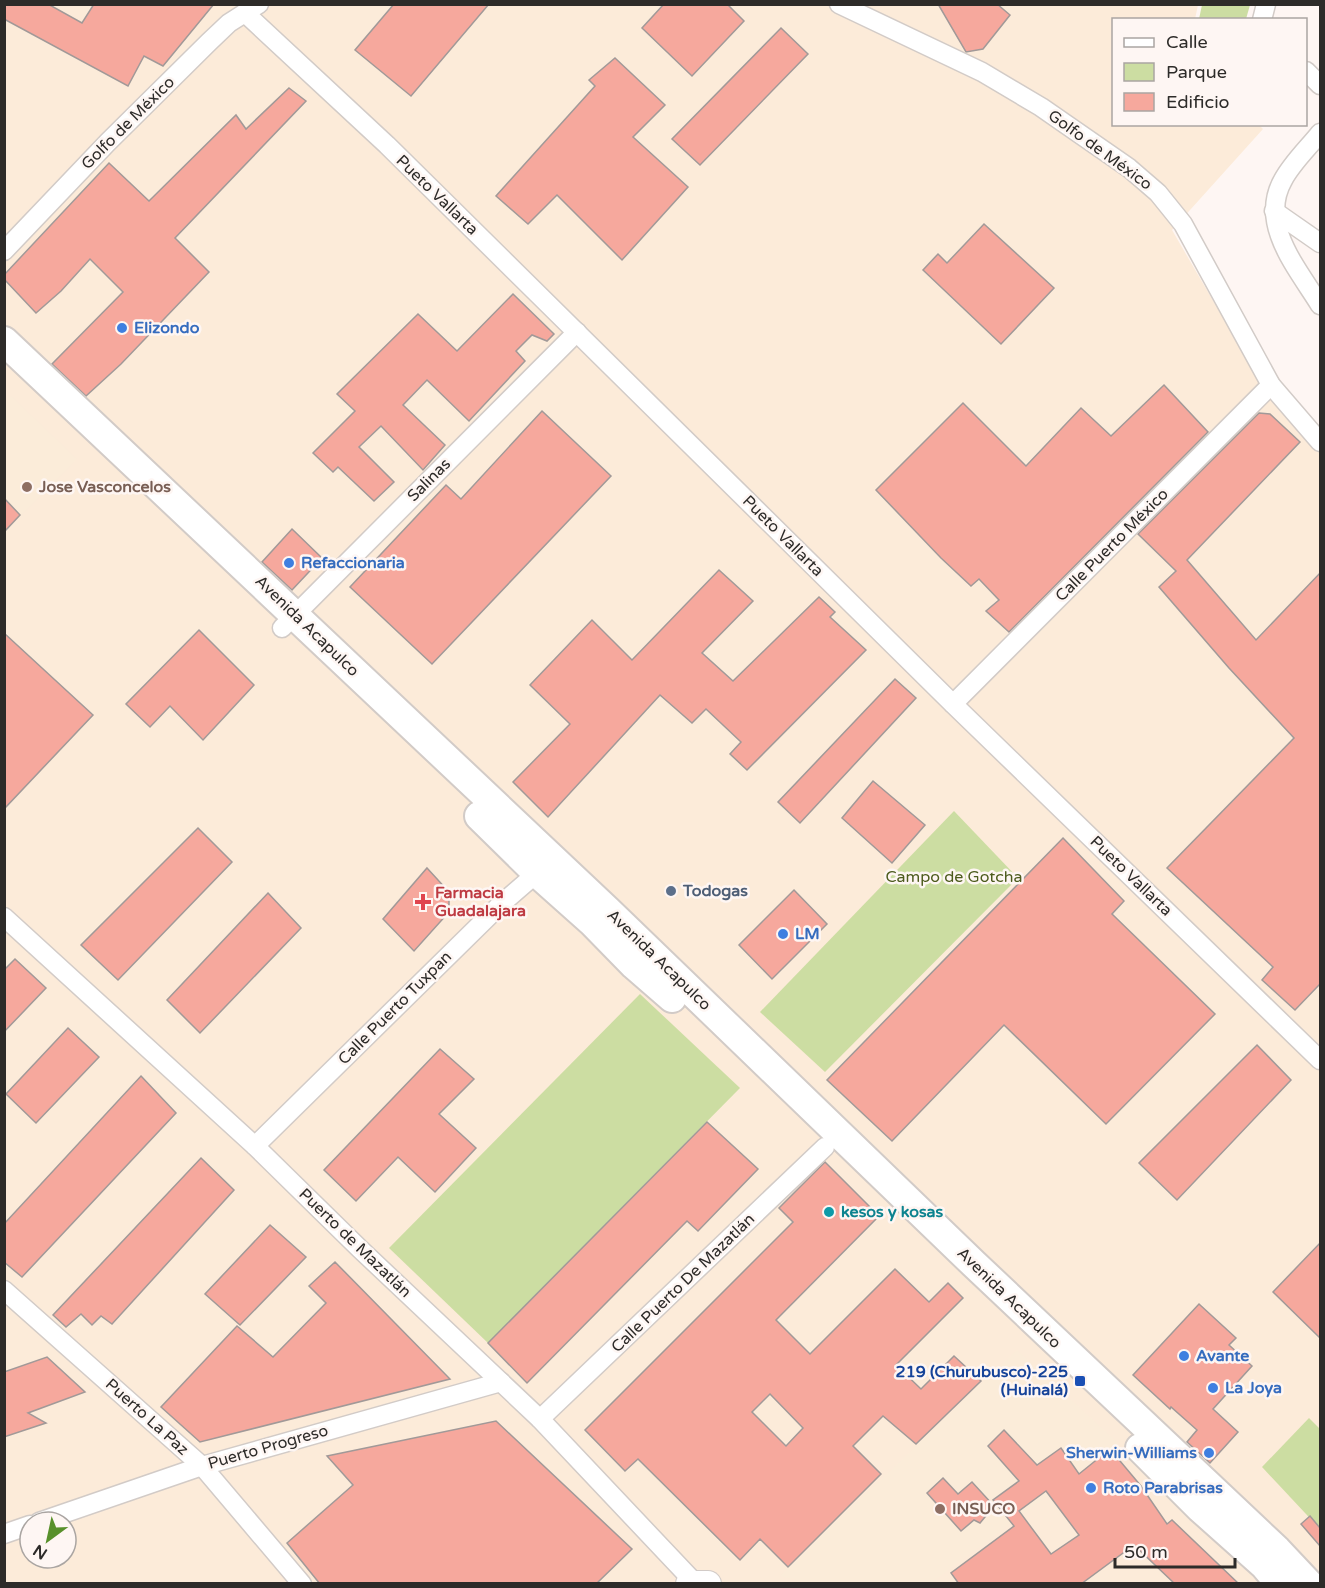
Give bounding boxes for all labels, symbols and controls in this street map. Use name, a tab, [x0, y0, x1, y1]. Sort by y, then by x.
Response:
legend	[1112, 18, 1307, 126]
text: Calle	[1166, 31, 1208, 53]
text: Parque	[1166, 61, 1227, 83]
street label: Golfo de México	[77, 72, 179, 174]
text: Edificio	[1166, 91, 1230, 113]
street label: Golfo de México	[1044, 106, 1156, 194]
street label: Pueto Vallarta	[392, 151, 482, 239]
place label: Elizondo	[134, 318, 200, 338]
marker: Elizondo	[115, 321, 129, 335]
street label: Salinas	[403, 454, 455, 506]
place label: Jose Vasconcelos	[38, 477, 171, 497]
marker: Jose Vasconcelos	[20, 480, 34, 494]
street label: Calle Puerto México	[1051, 484, 1173, 606]
street label: Pueto Vallarta	[738, 491, 828, 581]
place label: Refaccionaria	[301, 553, 405, 573]
marker: Refaccionaria	[282, 556, 296, 570]
street label: Avenida Acapulco	[251, 571, 363, 681]
street label: Pueto Vallarta	[1086, 832, 1176, 920]
park label: Campo de Gotcha	[885, 867, 1023, 887]
place label: Todogas	[682, 881, 748, 901]
place label: Farmacia Guadalajara	[435, 883, 526, 921]
marker: Todogas	[664, 884, 678, 898]
marker: Farmacia Guadalajara	[416, 895, 430, 909]
street label: Avenida Acapulco	[603, 905, 715, 1015]
place label: LM	[795, 924, 820, 944]
marker: LM	[776, 927, 790, 941]
street label: Calle Puerto Tuxpan	[334, 947, 456, 1069]
street label: Puerto de Mazatlán	[295, 1184, 415, 1302]
place label: kesos y kosas	[841, 1202, 944, 1222]
marker: kesos y kosas	[822, 1205, 836, 1219]
street label: Calle Puerto De Mazatlán	[607, 1209, 759, 1357]
street label: Avenida Acapulco	[953, 1243, 1065, 1353]
place label: Avante	[1196, 1346, 1249, 1366]
marker: Avante	[1177, 1349, 1191, 1363]
place label: 219 (Churubusco)-225 (Huinalá)	[896, 1362, 1068, 1400]
street label: Puerto La Paz	[101, 1374, 193, 1460]
marker: 219 (Churubusco)-225 (Huinalá)	[1073, 1374, 1087, 1388]
place label: La Joya	[1225, 1378, 1282, 1398]
marker: La Joya	[1206, 1381, 1220, 1395]
street label: Puerto Progreso	[206, 1420, 330, 1474]
place label: Sherwin-Williams	[1066, 1443, 1197, 1463]
marker: Sherwin-Williams	[1202, 1446, 1216, 1460]
place label: Roto Parabrisas	[1103, 1478, 1223, 1498]
marker: Roto Parabrisas	[1084, 1481, 1098, 1495]
place label: INSUCO	[952, 1499, 1015, 1519]
marker: INSUCO	[933, 1502, 947, 1516]
north arrow	[18, 1510, 78, 1570]
scale bar	[1115, 1531, 1235, 1569]
text: N	[30, 1540, 51, 1564]
text: 50 m	[1124, 1541, 1168, 1563]

